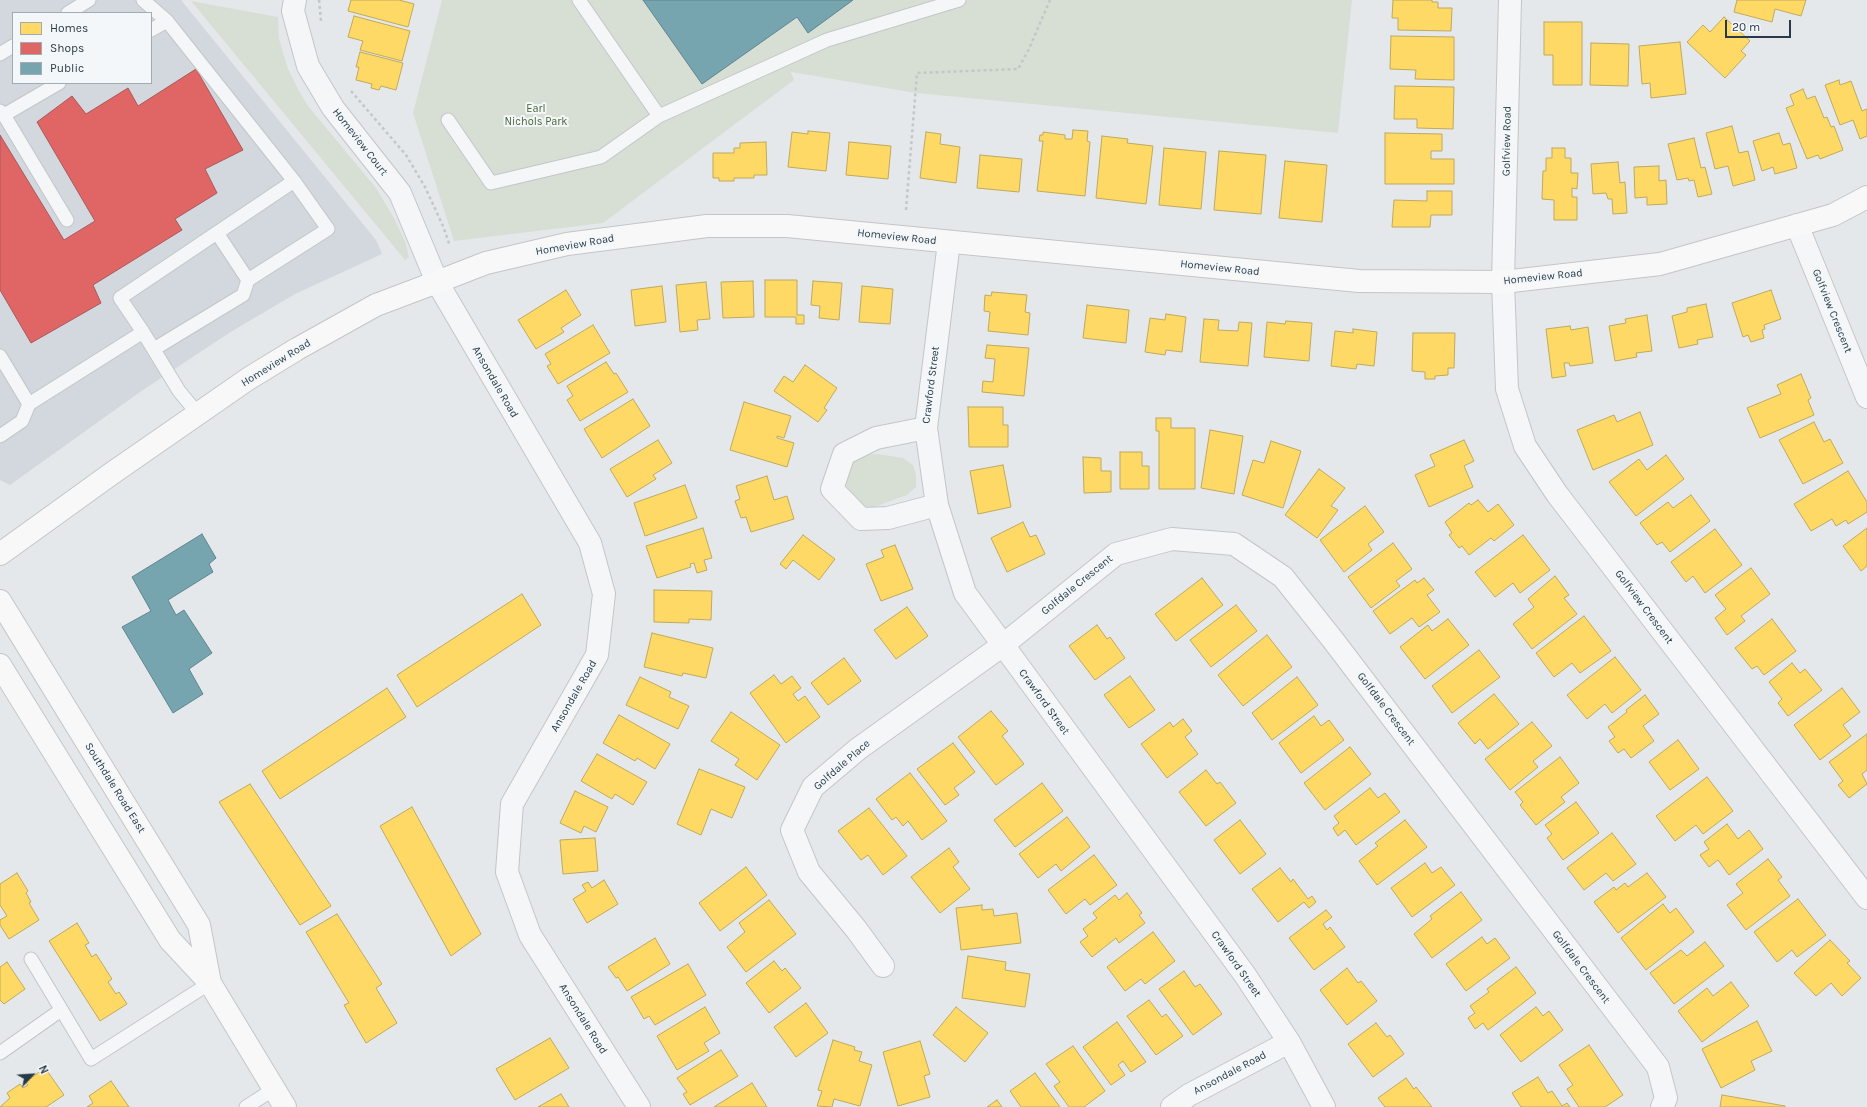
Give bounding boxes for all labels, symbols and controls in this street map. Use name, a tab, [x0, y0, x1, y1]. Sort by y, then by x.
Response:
legend	[12, 12, 152, 84]
scale bar	[1727, 12, 1793, 38]
text: 20 m	[1732, 20, 1760, 34]
text: Homes	[50, 21, 88, 35]
text: Shops	[50, 41, 84, 55]
text: Public	[50, 61, 84, 75]
park label: Earl Nichols Park	[505, 102, 567, 128]
street label: Homeview Court	[330, 106, 390, 178]
street label: Golfview Road	[1500, 106, 1514, 176]
street label: Homeview Road	[857, 226, 937, 248]
street label: Homeview Road	[535, 232, 615, 258]
street label: Homeview Road	[1180, 257, 1260, 279]
street label: Homeview Road	[1503, 266, 1583, 288]
street label: Golfview Crescent	[1809, 267, 1855, 355]
street label: Homeview Road	[239, 336, 313, 390]
street label: Ansondale Road	[469, 344, 521, 420]
street label: Crawford Street	[920, 346, 942, 424]
street label: Golfdale Crescent	[1039, 552, 1115, 618]
street label: Golfview Crescent	[1612, 567, 1676, 647]
street label: Ansondale Road	[548, 658, 600, 734]
street label: Crawford Street	[1016, 667, 1072, 737]
street label: Golfdale Crescent	[1354, 670, 1418, 748]
street label: Golfdale Place	[811, 737, 873, 793]
street label: Southdale Road East	[82, 740, 148, 836]
street label: Crawford Street	[1208, 928, 1264, 1000]
street label: Golfdale Crescent	[1549, 928, 1613, 1006]
street label: Ansondale Road	[556, 981, 610, 1057]
street label: Ansondale Road	[1191, 1048, 1269, 1098]
north arrow	[12, 1055, 52, 1095]
text: N	[36, 1063, 51, 1076]

